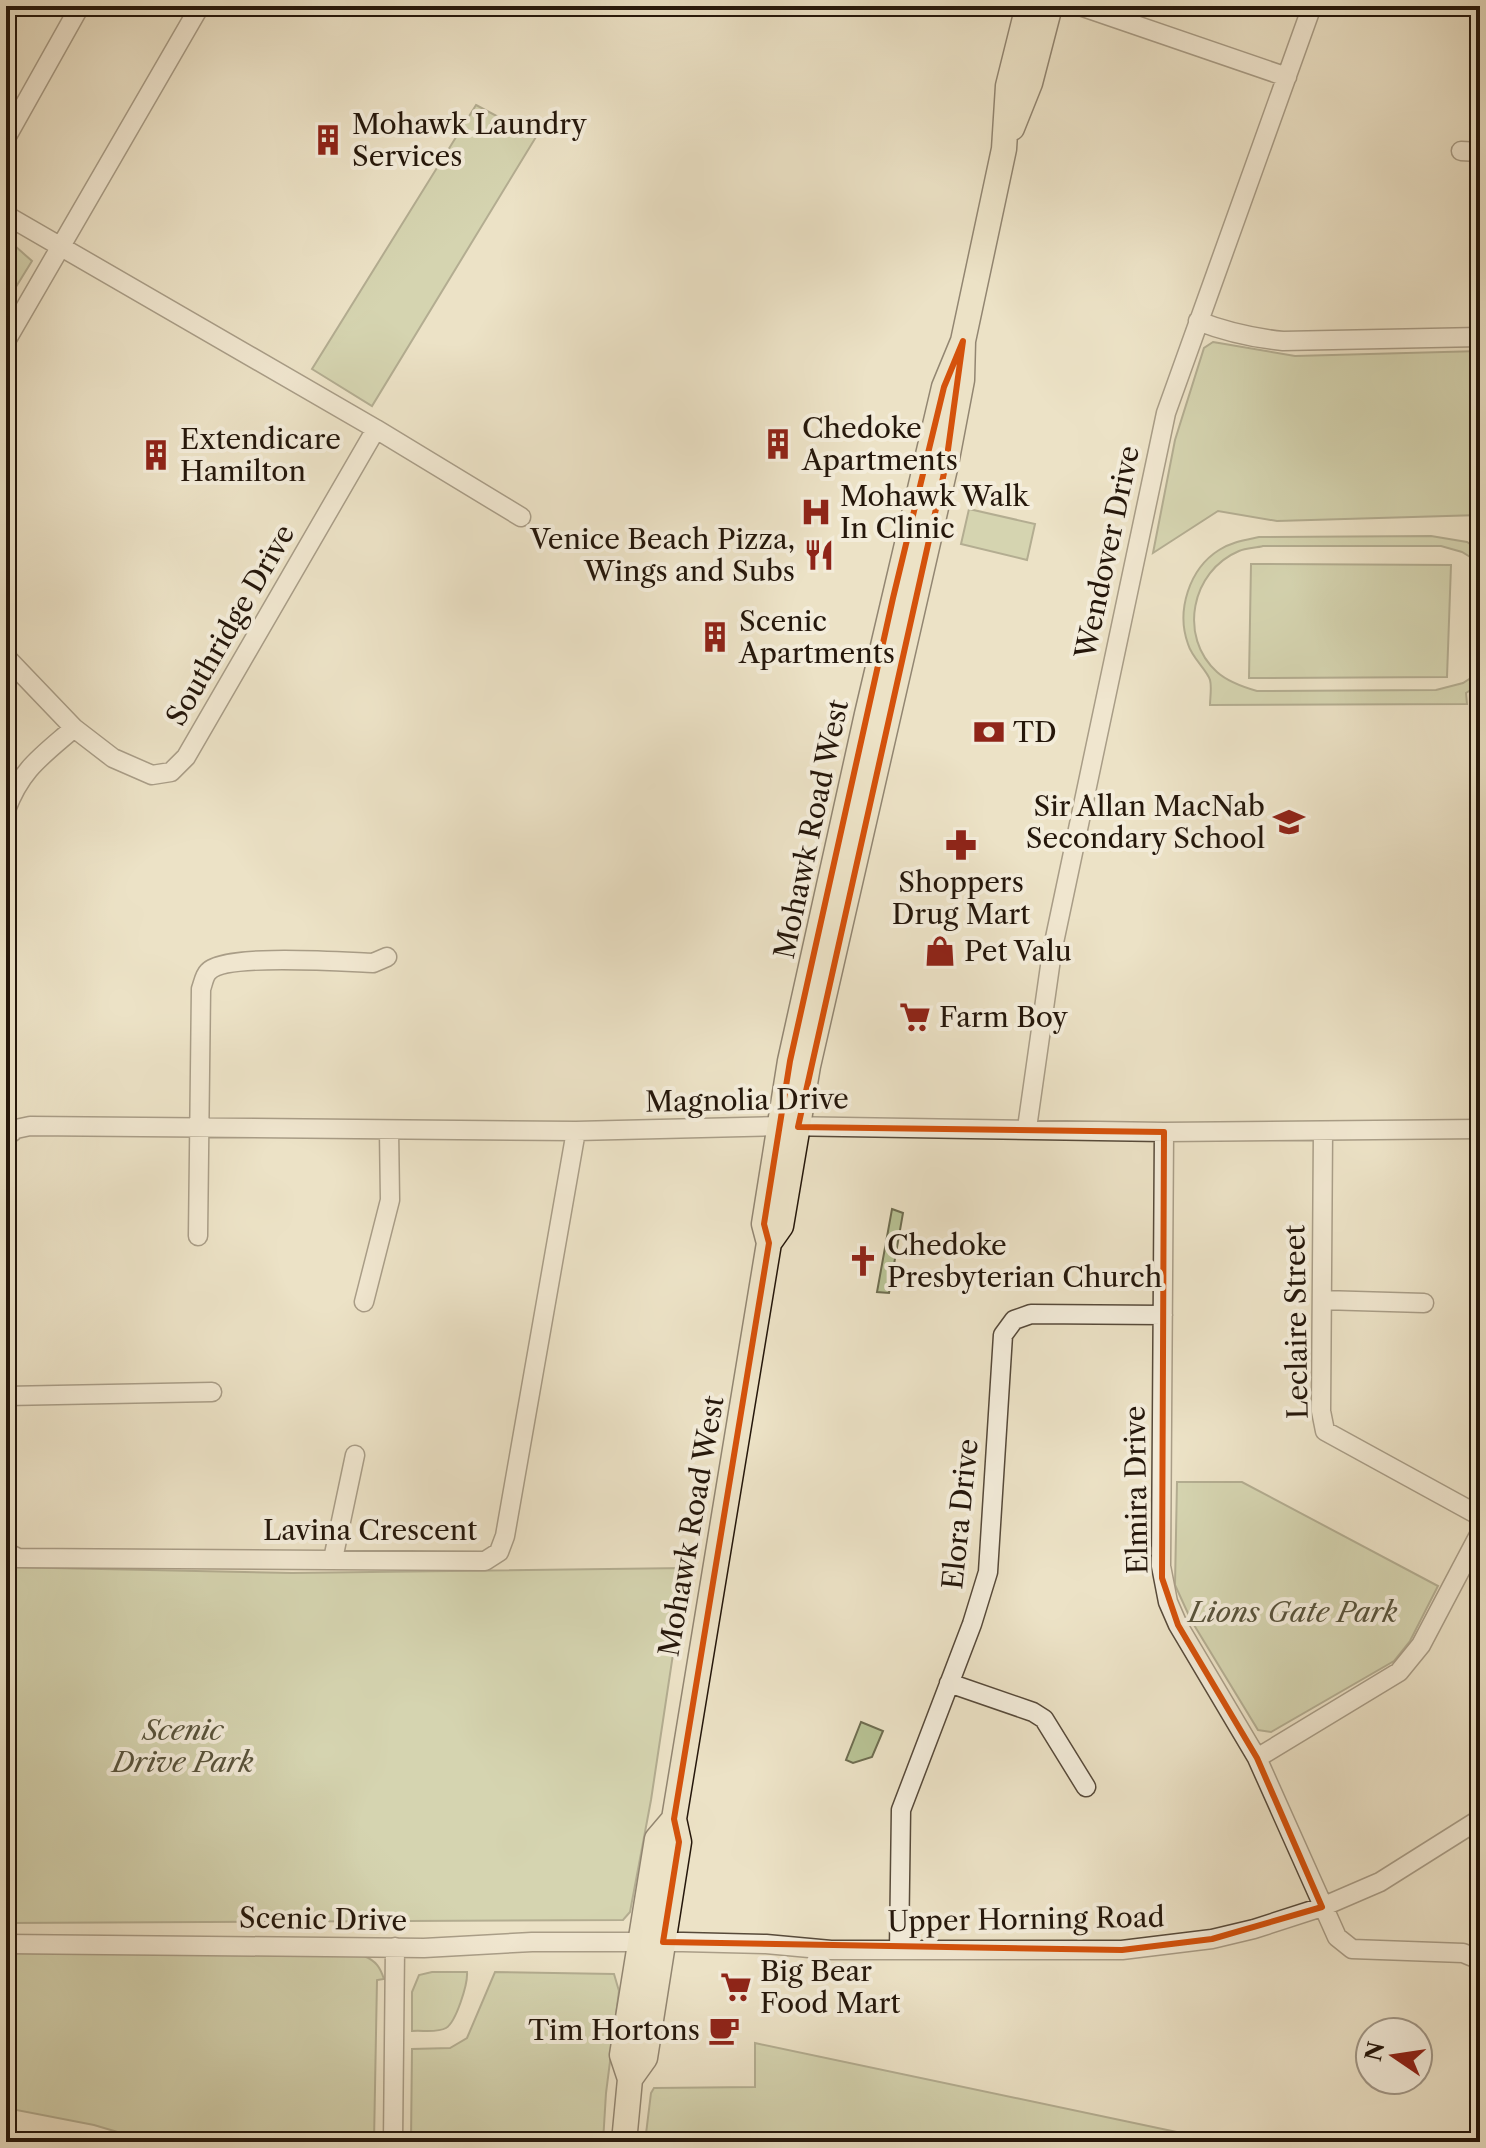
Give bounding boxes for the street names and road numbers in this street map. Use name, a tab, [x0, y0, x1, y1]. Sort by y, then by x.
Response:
street label: Wendover Drive	[1068, 443, 1146, 662]
street label: Southridge Drive	[159, 518, 301, 732]
street label: Mohawk Road West	[767, 696, 855, 962]
street label: Magnolia Drive	[645, 1081, 849, 1119]
street label: Leclaire Street	[1277, 1224, 1315, 1419]
street label: Mohawk Road West	[651, 1393, 731, 1659]
street label: Elmira Drive	[1118, 1405, 1154, 1575]
street label: Elora Drive	[935, 1437, 985, 1591]
street label: Lavina Crescent	[263, 1513, 477, 1547]
street label: Upper Horning Road	[887, 1900, 1165, 1938]
street label: Scenic Drive	[239, 1901, 407, 1937]

